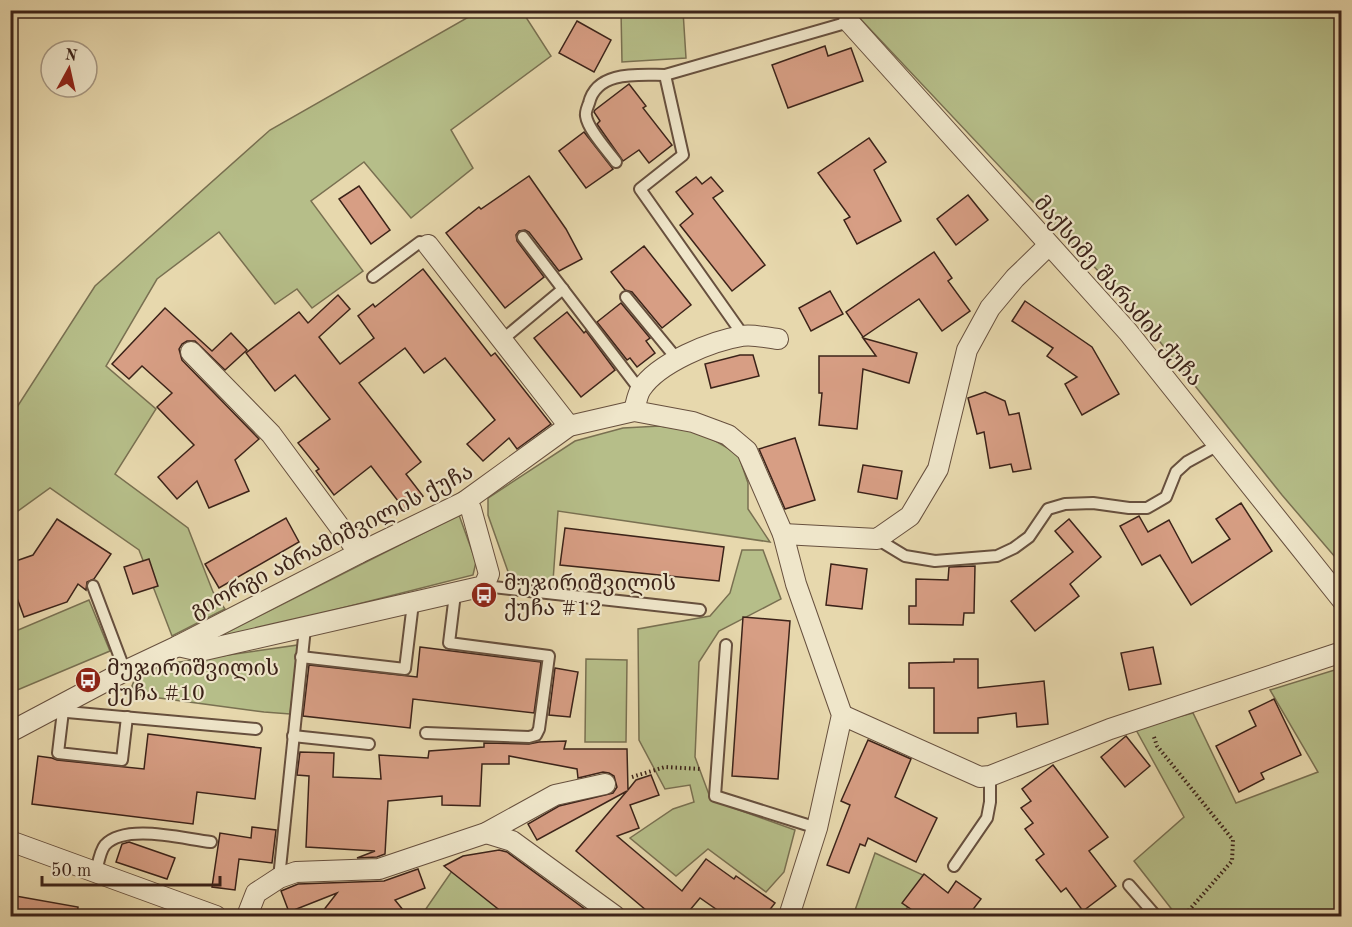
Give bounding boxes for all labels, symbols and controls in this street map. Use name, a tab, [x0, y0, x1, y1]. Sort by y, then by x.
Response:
north arrow	[39, 39, 99, 99]
text: N	[64, 47, 79, 65]
street label: მაქსიმე შარაძის ქუჩა	[1028, 192, 1206, 391]
street label: გიორგი აბრამიშვილის ქუჩა	[187, 461, 477, 624]
place label: მუჯირიშვილის ქუჩა #12	[504, 573, 676, 621]
bus stop icon: მუჯირიშვილის ქუჩა #12	[469, 580, 499, 610]
place label: მუჯირიშვილის ქუჩა #10	[107, 658, 279, 706]
bus stop icon: მუჯირიშვილის ქუჩა #10	[73, 665, 103, 695]
scale bar	[42, 849, 220, 887]
text: 50 m	[51, 862, 91, 880]

